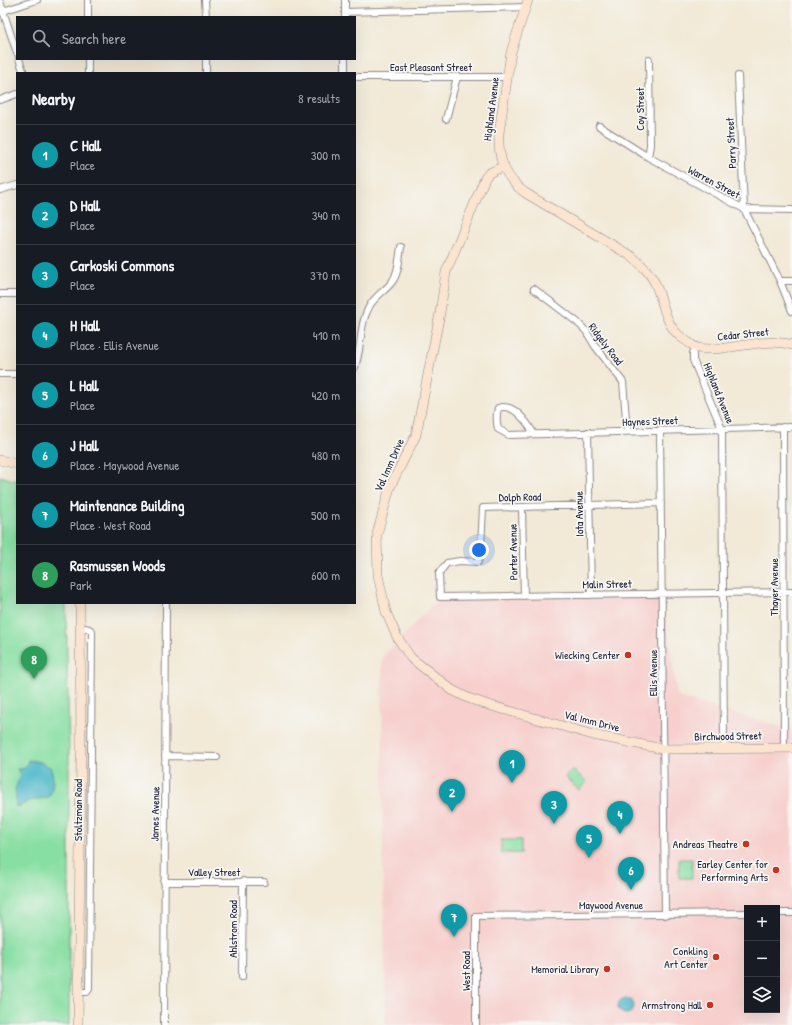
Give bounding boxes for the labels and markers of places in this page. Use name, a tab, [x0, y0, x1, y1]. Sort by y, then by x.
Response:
pin: 8	[21, 646, 47, 679]
place label: Wiecking Center	[555, 648, 621, 662]
marker: Wiecking Center	[623, 650, 633, 660]
pin: 1	[499, 750, 525, 783]
pin: 2	[439, 779, 465, 812]
pin: 3	[541, 791, 567, 824]
pin: 4	[607, 801, 633, 834]
pin: 5	[576, 825, 602, 858]
place label: Andreas Theatre	[673, 837, 739, 851]
marker: Andreas Theatre	[741, 839, 751, 849]
pin: 6	[618, 857, 644, 890]
place label: Earley Center for Performing Arts	[697, 857, 769, 884]
marker: Earley Center for Performing Arts	[771, 865, 781, 875]
pin: 7	[441, 904, 467, 937]
place label: Conkling Art Center	[664, 944, 709, 971]
marker: Conkling Art Center	[711, 952, 721, 962]
place label: Memorial Library	[531, 962, 599, 976]
marker: Memorial Library	[602, 964, 612, 974]
place label: Armstrong Hall	[642, 998, 702, 1012]
marker: Armstrong Hall	[705, 1000, 715, 1010]

